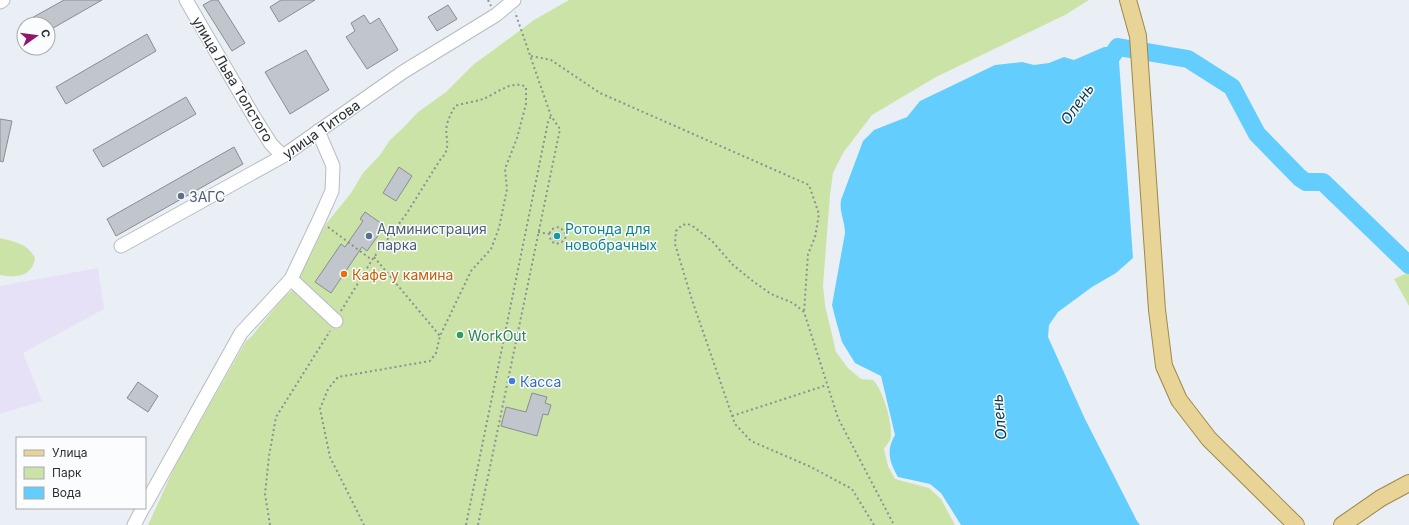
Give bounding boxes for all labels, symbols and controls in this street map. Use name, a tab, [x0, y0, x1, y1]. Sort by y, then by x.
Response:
street label: улица Льва Толстого	[189, 13, 277, 145]
north arrow	[16, 16, 56, 56]
text: С	[38, 28, 53, 39]
water label: Олень	[1056, 80, 1098, 128]
street label: улица Титова	[279, 96, 363, 162]
place label: ЗАГС	[189, 188, 225, 205]
marker: ЗАГС	[176, 191, 186, 201]
place label: Администрация парка	[377, 220, 487, 253]
place label: Ротонда для новобрачных	[565, 220, 658, 253]
marker: Администрация парка	[364, 231, 374, 241]
marker: Ротонда для новобрачных	[552, 231, 562, 241]
place label: Кафе у камина	[352, 266, 453, 283]
marker: Кафе у камина	[339, 269, 349, 279]
place label: WorkOut	[468, 327, 527, 344]
marker: WorkOut	[455, 330, 465, 340]
place label: Касса	[520, 373, 561, 390]
marker: Касса	[507, 376, 517, 386]
water label: Олень	[987, 393, 1011, 441]
legend	[16, 437, 146, 509]
text: Улица	[52, 445, 87, 460]
text: Парк	[52, 465, 82, 480]
text: Вода	[52, 485, 81, 500]

